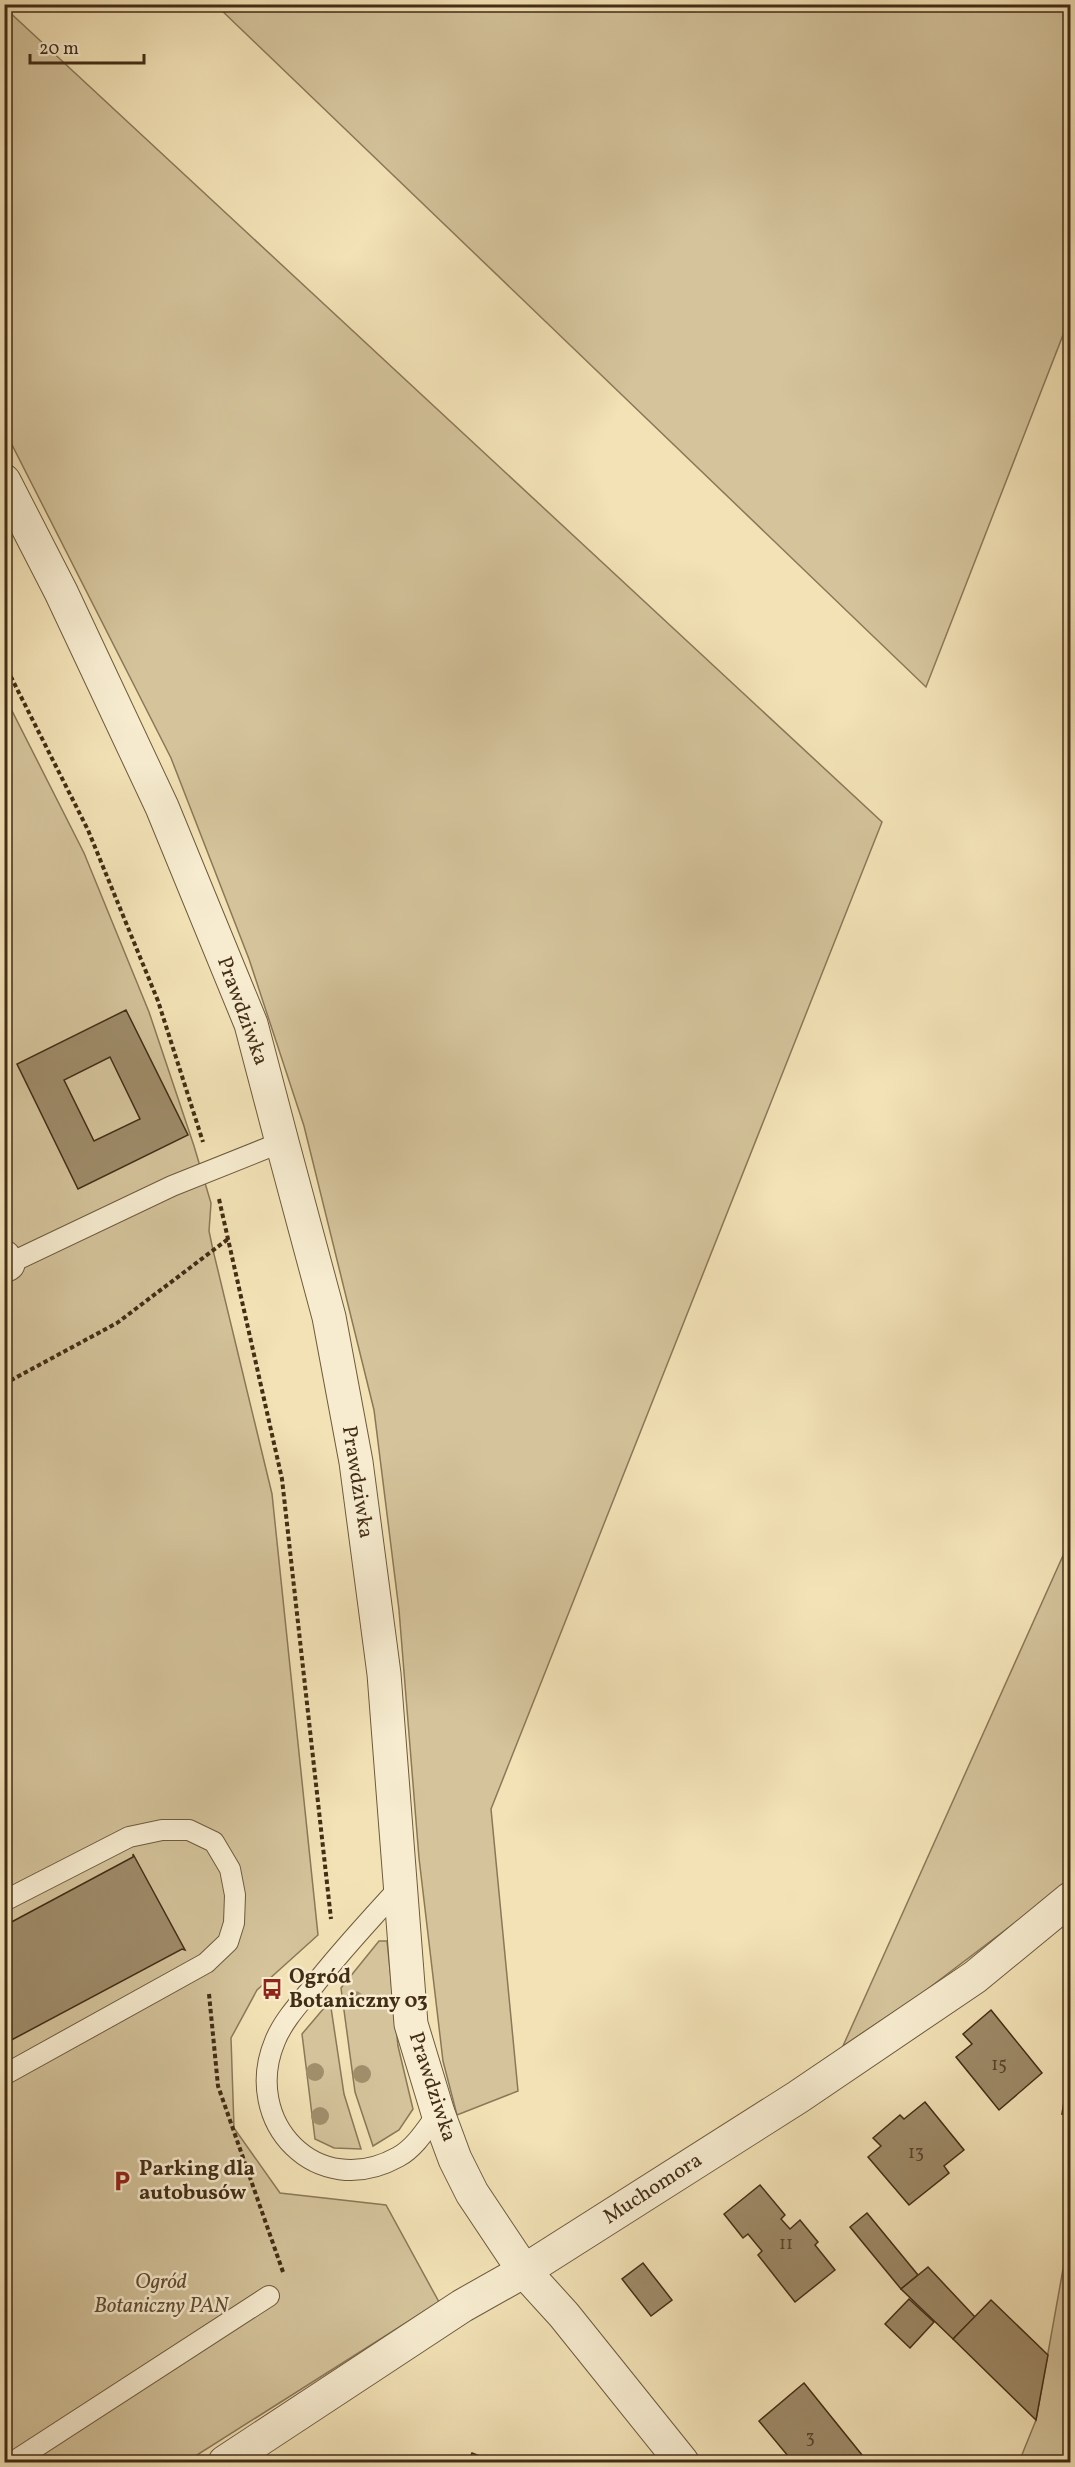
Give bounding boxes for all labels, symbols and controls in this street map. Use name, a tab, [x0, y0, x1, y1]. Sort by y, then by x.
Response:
scale bar	[30, 27, 144, 65]
text: 20 m	[39, 37, 79, 62]
street label: Prawdziwka	[209, 953, 275, 1069]
street label: Prawdziwka	[334, 1424, 380, 1540]
place label: Ogród Botaniczny 03	[289, 1963, 428, 2016]
bus stop icon: Ogród Botaniczny 03	[260, 1977, 284, 2001]
street label: Prawdziwka	[401, 2028, 463, 2146]
house number: 15	[991, 2053, 1007, 2078]
house number: 13	[908, 2141, 924, 2166]
street label: Muchomora	[598, 2146, 708, 2232]
place label: Parking dla autobusów	[139, 2155, 255, 2208]
parking icon: Parking dla autobusów	[110, 2169, 134, 2193]
house number: 11	[779, 2232, 793, 2257]
park label: Ogród Botaniczny PAN	[94, 2268, 230, 2321]
house number: 3	[805, 2426, 815, 2451]

